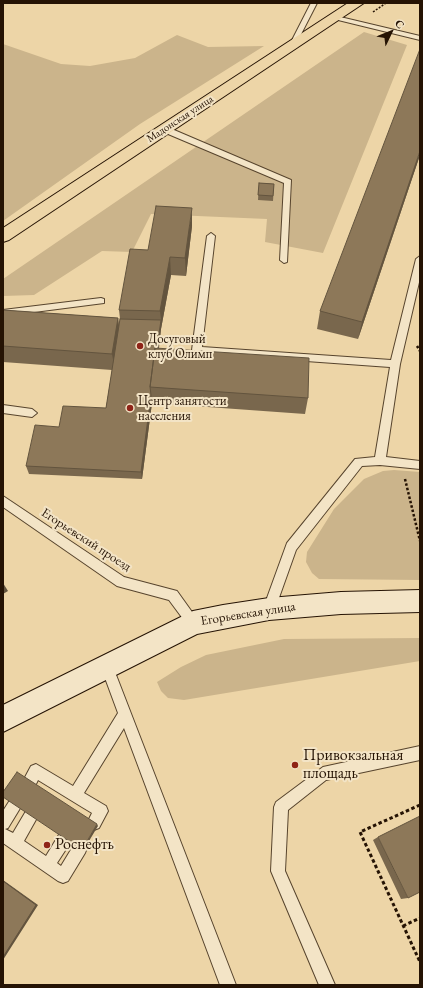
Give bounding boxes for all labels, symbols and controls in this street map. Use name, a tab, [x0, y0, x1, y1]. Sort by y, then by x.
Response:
north arrow	[371, 12, 411, 52]
text: С	[392, 16, 408, 31]
street label: Мадонская улица	[144, 93, 216, 145]
place label: Досуговый клуб Олимп	[148, 331, 212, 362]
marker: Досуговый клуб Олимп	[135, 341, 145, 351]
place label: Центр занятости населения	[138, 393, 227, 424]
marker: Центр занятости населения	[125, 403, 135, 413]
street label: Егорьевский проезд	[38, 505, 134, 575]
street label: Егорьевская улица	[199, 599, 297, 629]
place label: Привокзальная площадь	[303, 746, 403, 784]
marker: Привокзальная площадь	[290, 760, 300, 770]
place label: Роснефть	[55, 835, 114, 855]
marker: Роснефть	[42, 840, 52, 850]

